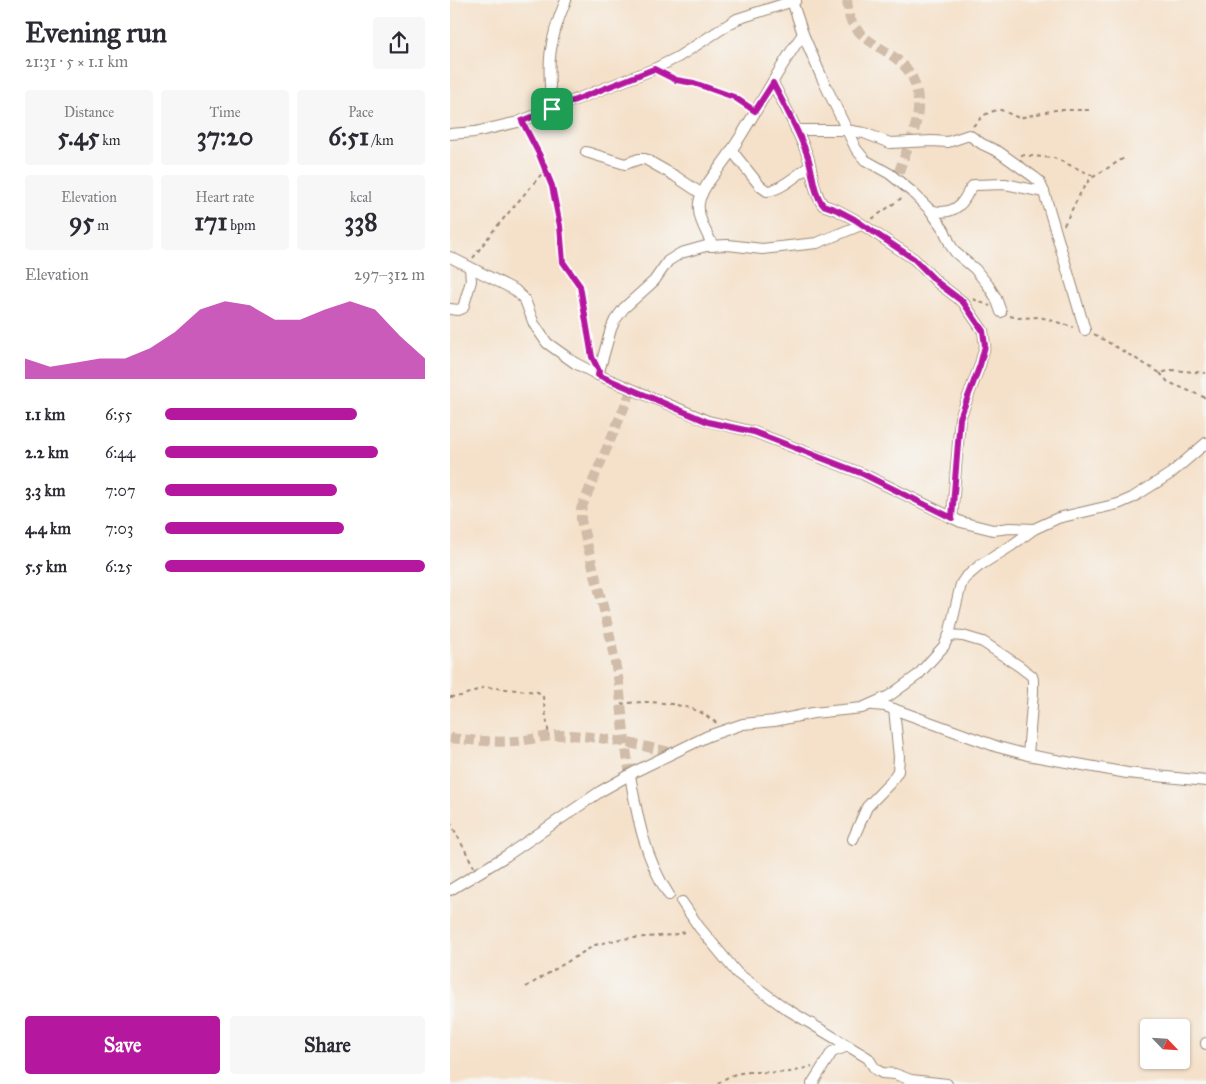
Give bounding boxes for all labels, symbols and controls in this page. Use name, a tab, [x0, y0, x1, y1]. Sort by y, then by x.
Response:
text: Evening run	[25, 15, 167, 50]
button: share	[373, 17, 425, 69]
text: 21:31 · 5 × 1.1 km	[25, 52, 128, 71]
pin	[531, 88, 573, 130]
icon: arrive	[538, 95, 566, 123]
text: Distance	[64, 104, 114, 121]
text: Time	[210, 104, 241, 121]
text: Pace	[348, 104, 374, 121]
text: 5.45	[57, 121, 99, 152]
text: 37:20	[197, 121, 253, 152]
text: 6:51	[328, 121, 369, 152]
text: km	[99, 132, 121, 149]
text: /km	[369, 132, 394, 149]
text: Elevation	[61, 189, 117, 206]
text: Heart rate	[196, 189, 254, 206]
text: kcal	[350, 189, 372, 206]
text: 95	[69, 206, 94, 237]
text: 171	[194, 206, 227, 237]
text: 338	[344, 206, 378, 237]
text: m	[94, 217, 109, 234]
text: bpm	[227, 217, 256, 234]
text: Elevation	[25, 265, 89, 284]
text: 297–312 m	[354, 265, 425, 284]
text: 1.1 km	[25, 405, 65, 424]
text: 6:55	[105, 405, 132, 424]
text: 2.2 km	[25, 443, 69, 462]
text: 6:44	[105, 443, 135, 462]
text: 3.3 km	[25, 481, 65, 500]
text: 7:07	[105, 481, 135, 500]
text: 4.4 km	[25, 519, 71, 538]
text: 7:03	[105, 519, 133, 538]
text: 5.5 km	[25, 557, 67, 576]
text: 6:25	[105, 557, 132, 576]
button: Save	[25, 1016, 220, 1074]
button: Share	[230, 1016, 425, 1074]
north arrow	[1140, 1019, 1190, 1069]
map controls	[1140, 1019, 1190, 1069]

